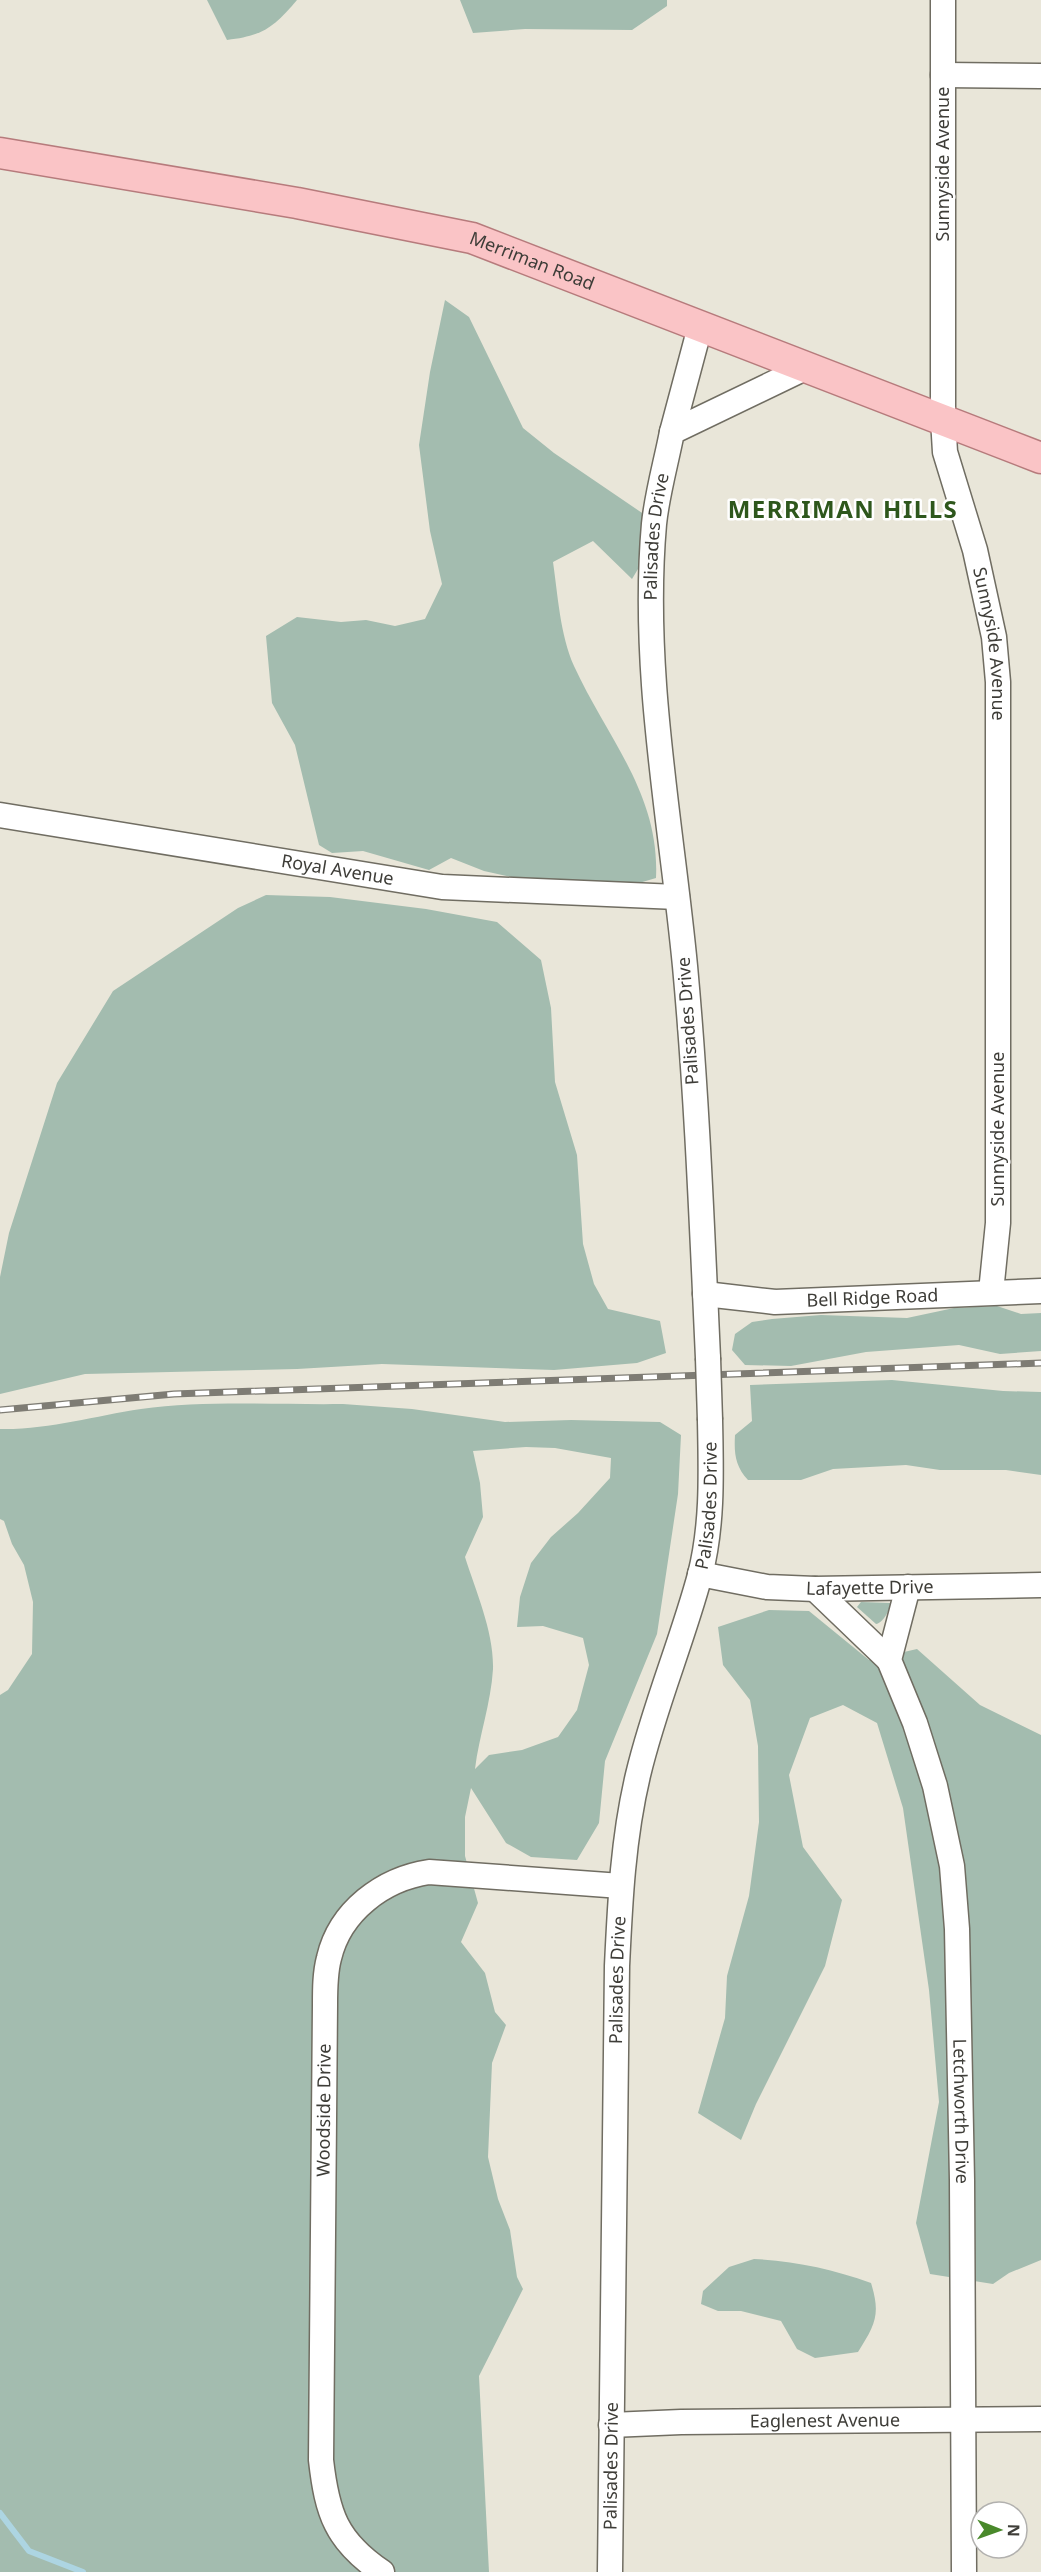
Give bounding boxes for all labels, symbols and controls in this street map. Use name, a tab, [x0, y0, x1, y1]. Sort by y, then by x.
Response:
street label: Sunnyside Avenue	[930, 87, 954, 241]
street label: Merriman Road	[466, 225, 598, 295]
street label: Palisades Drive	[638, 471, 674, 601]
district label: MERRIMAN HILLS	[728, 492, 958, 525]
street label: Sunnyside Avenue	[968, 565, 1011, 721]
street label: Royal Avenue	[280, 848, 396, 890]
street label: Palisades Drive	[671, 956, 703, 1086]
street label: Sunnyside Avenue	[985, 1052, 1009, 1206]
street label: Bell Ridge Road	[806, 1282, 939, 1312]
street label: Palisades Drive	[689, 1442, 722, 1571]
street label: Lafayette Drive	[805, 1574, 934, 1600]
street label: Palisades Drive	[603, 1915, 631, 2044]
street label: Letchworth Drive	[948, 2038, 975, 2184]
street label: Woodside Drive	[310, 2044, 336, 2177]
street label: Palisades Drive	[597, 2402, 623, 2530]
street label: Eaglenest Avenue	[750, 2407, 900, 2432]
north arrow	[969, 2500, 1029, 2560]
text: N	[1003, 2524, 1025, 2537]

